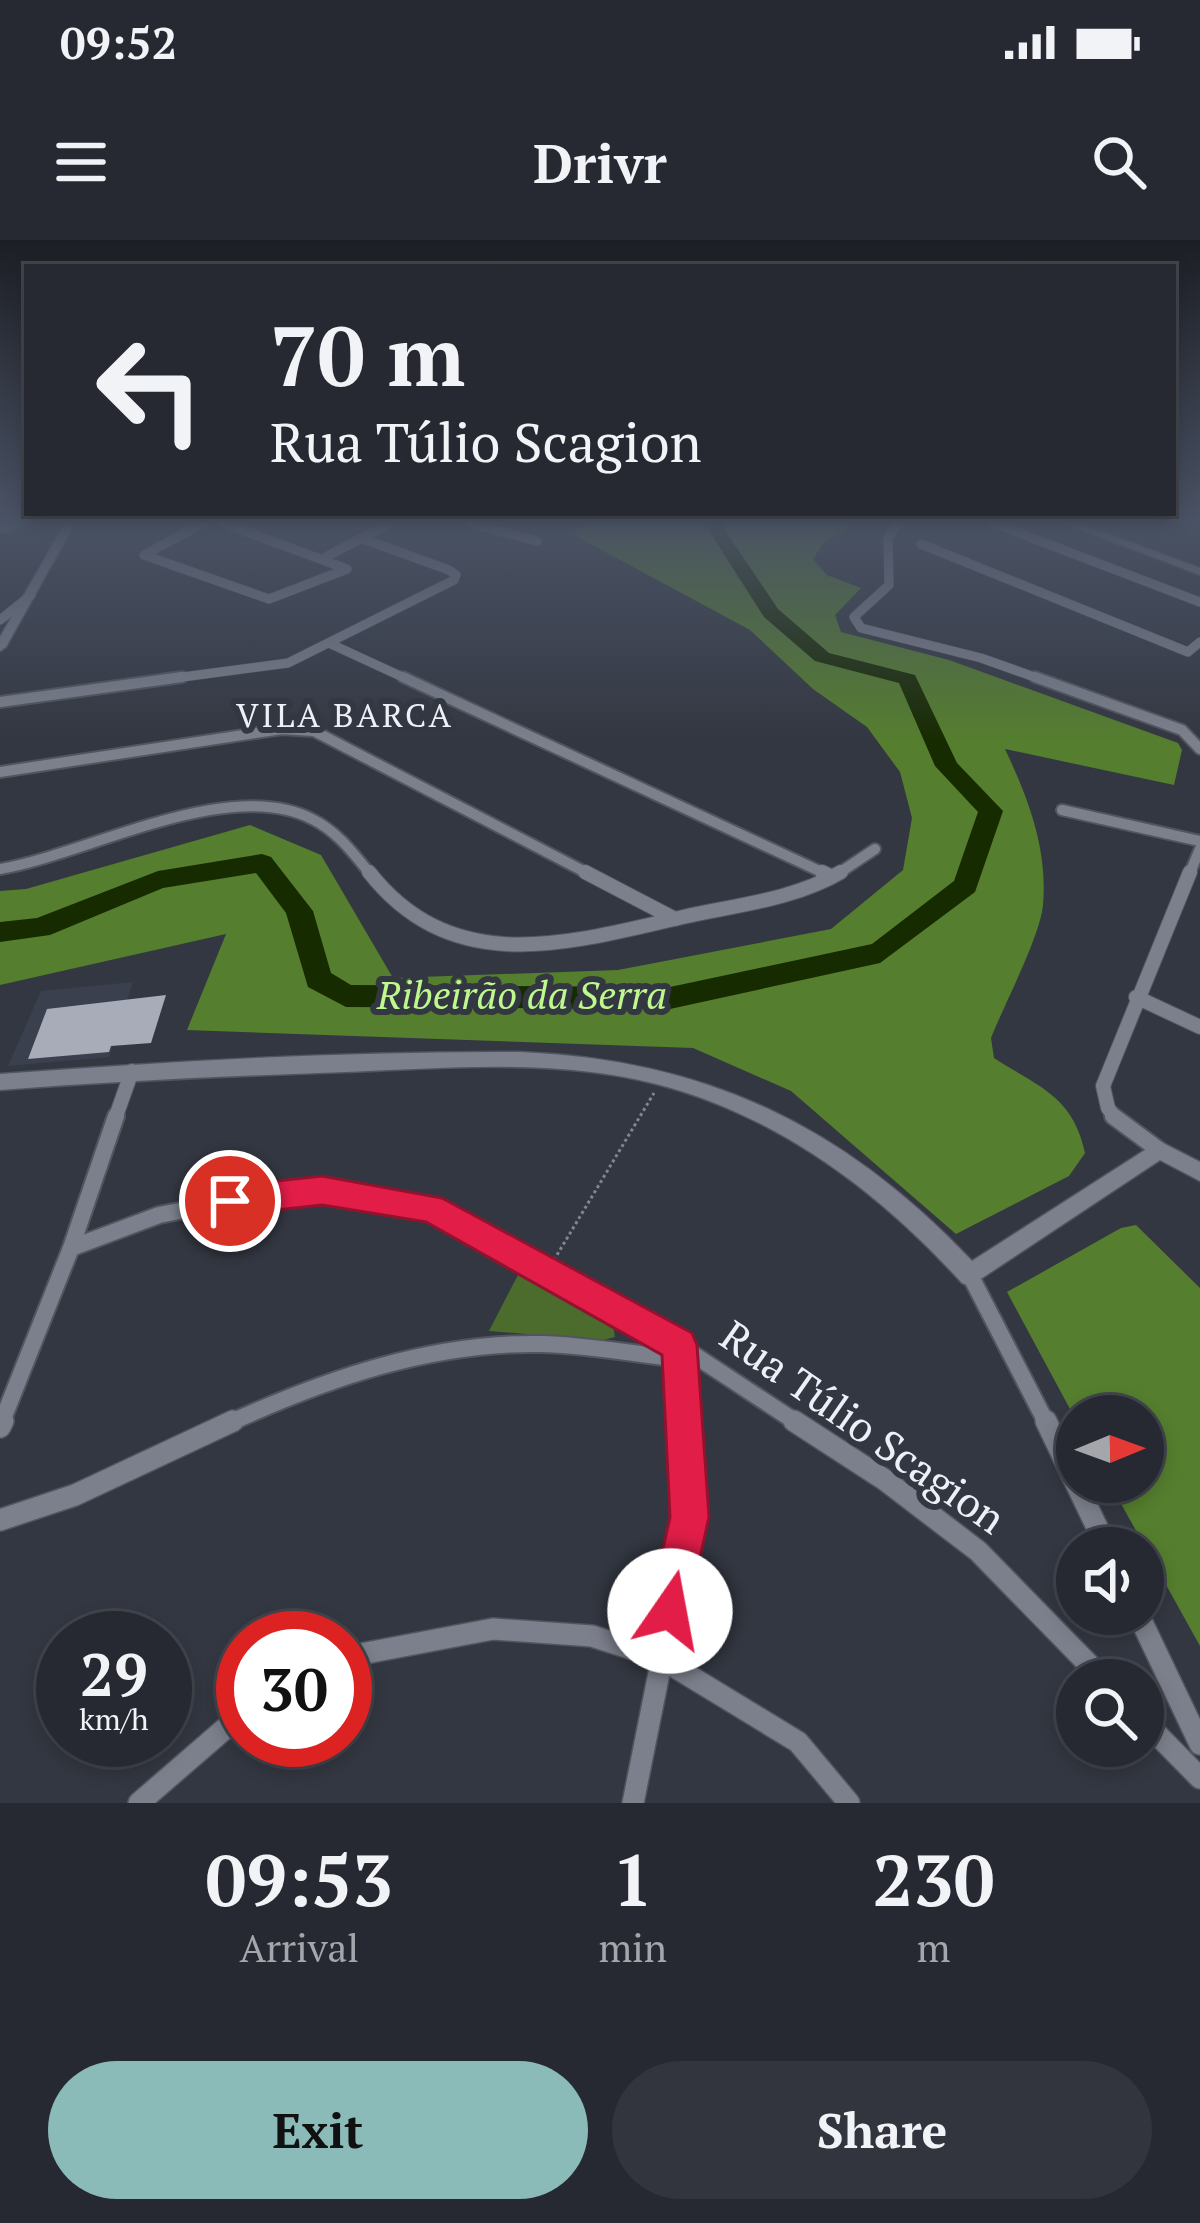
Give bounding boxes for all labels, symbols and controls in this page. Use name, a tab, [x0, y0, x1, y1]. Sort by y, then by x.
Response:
text: 09:52	[60, 12, 177, 72]
text: Drivr	[533, 127, 667, 198]
icon: menu	[48, 129, 114, 195]
icon: search	[1086, 129, 1152, 195]
text: 70 m	[270, 299, 465, 410]
icon: left	[72, 312, 228, 468]
text: Rua Túlio Scagion	[270, 406, 702, 477]
district label: VILA BARCA	[236, 693, 454, 736]
water label: Ribeirão da Serra	[376, 968, 667, 1020]
pin	[179, 1150, 281, 1252]
icon: arrive	[197, 1168, 263, 1234]
street label: Rua Túlio Scagion	[710, 1307, 1017, 1545]
north arrow	[1056, 1395, 1164, 1503]
map controls	[1056, 1395, 1164, 1767]
button: sound	[1056, 1527, 1164, 1635]
position arrow	[607, 1548, 733, 1674]
speed limit sign: 30	[216, 1611, 372, 1767]
text: 29	[80, 1634, 148, 1713]
button: search	[1056, 1659, 1164, 1767]
text: km/h	[79, 1699, 149, 1739]
text: 09:53	[205, 1831, 393, 1927]
text: 1	[612, 1831, 653, 1927]
text: 230	[872, 1831, 994, 1927]
text: Arrival	[239, 1921, 359, 1973]
text: min	[598, 1921, 667, 1973]
text: m	[917, 1921, 950, 1973]
button: Exit	[48, 2061, 588, 2199]
button: Share	[612, 2061, 1152, 2199]

